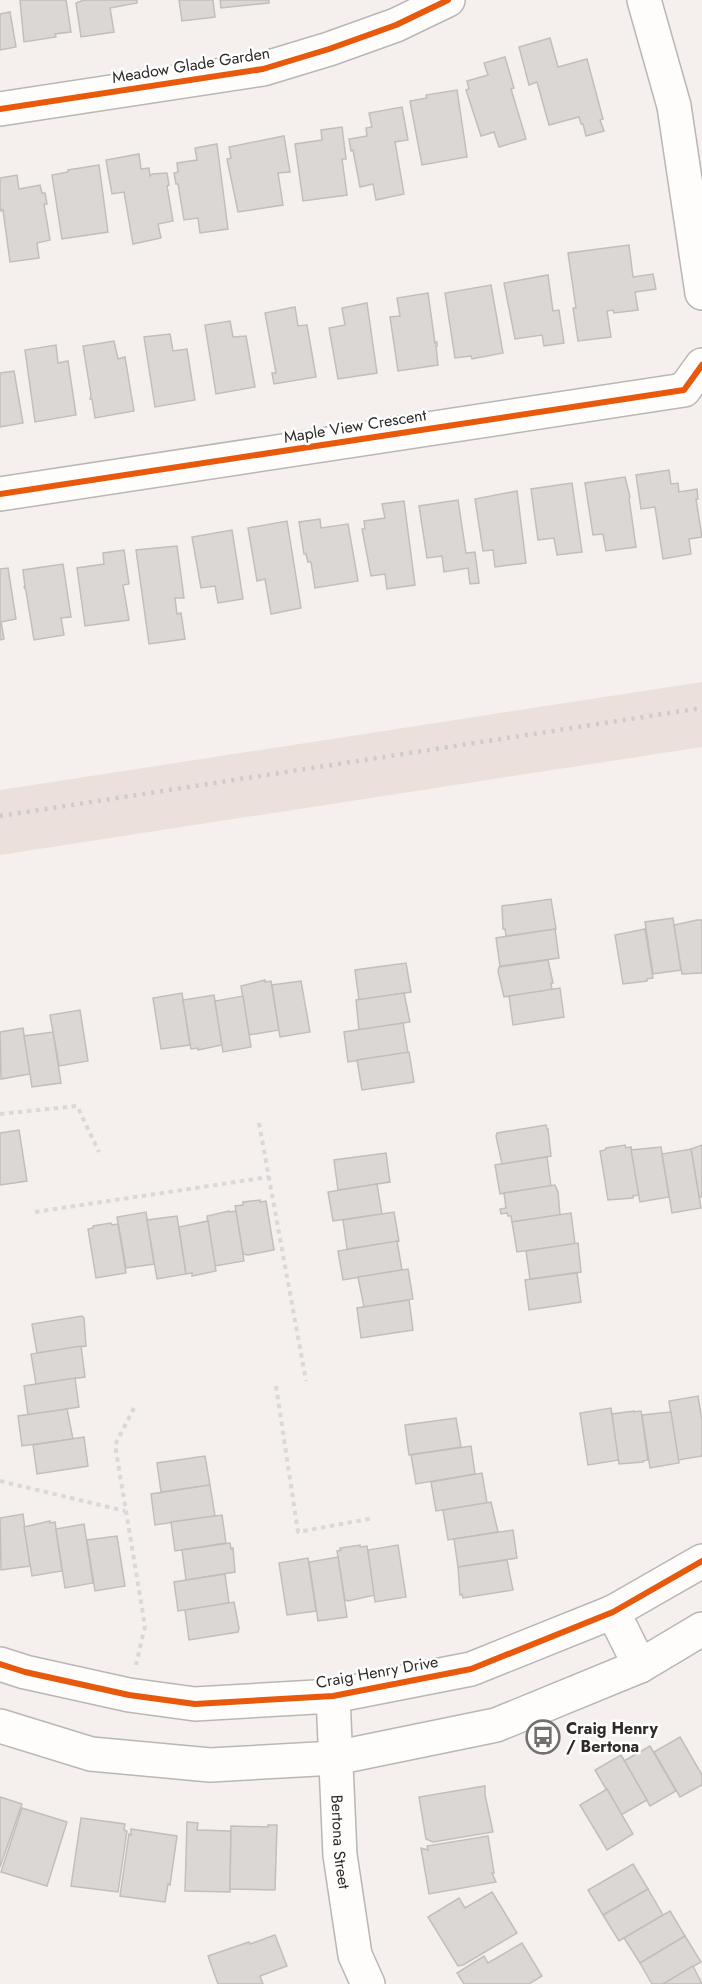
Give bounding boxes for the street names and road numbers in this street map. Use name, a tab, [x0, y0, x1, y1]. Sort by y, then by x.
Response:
street label: Meadow Glade Garden	[110, 41, 272, 89]
street label: Maple View Crescent	[282, 403, 428, 449]
street label: Craig Henry Drive	[314, 1650, 440, 1694]
street label: Bertona Street	[326, 1794, 356, 1891]

